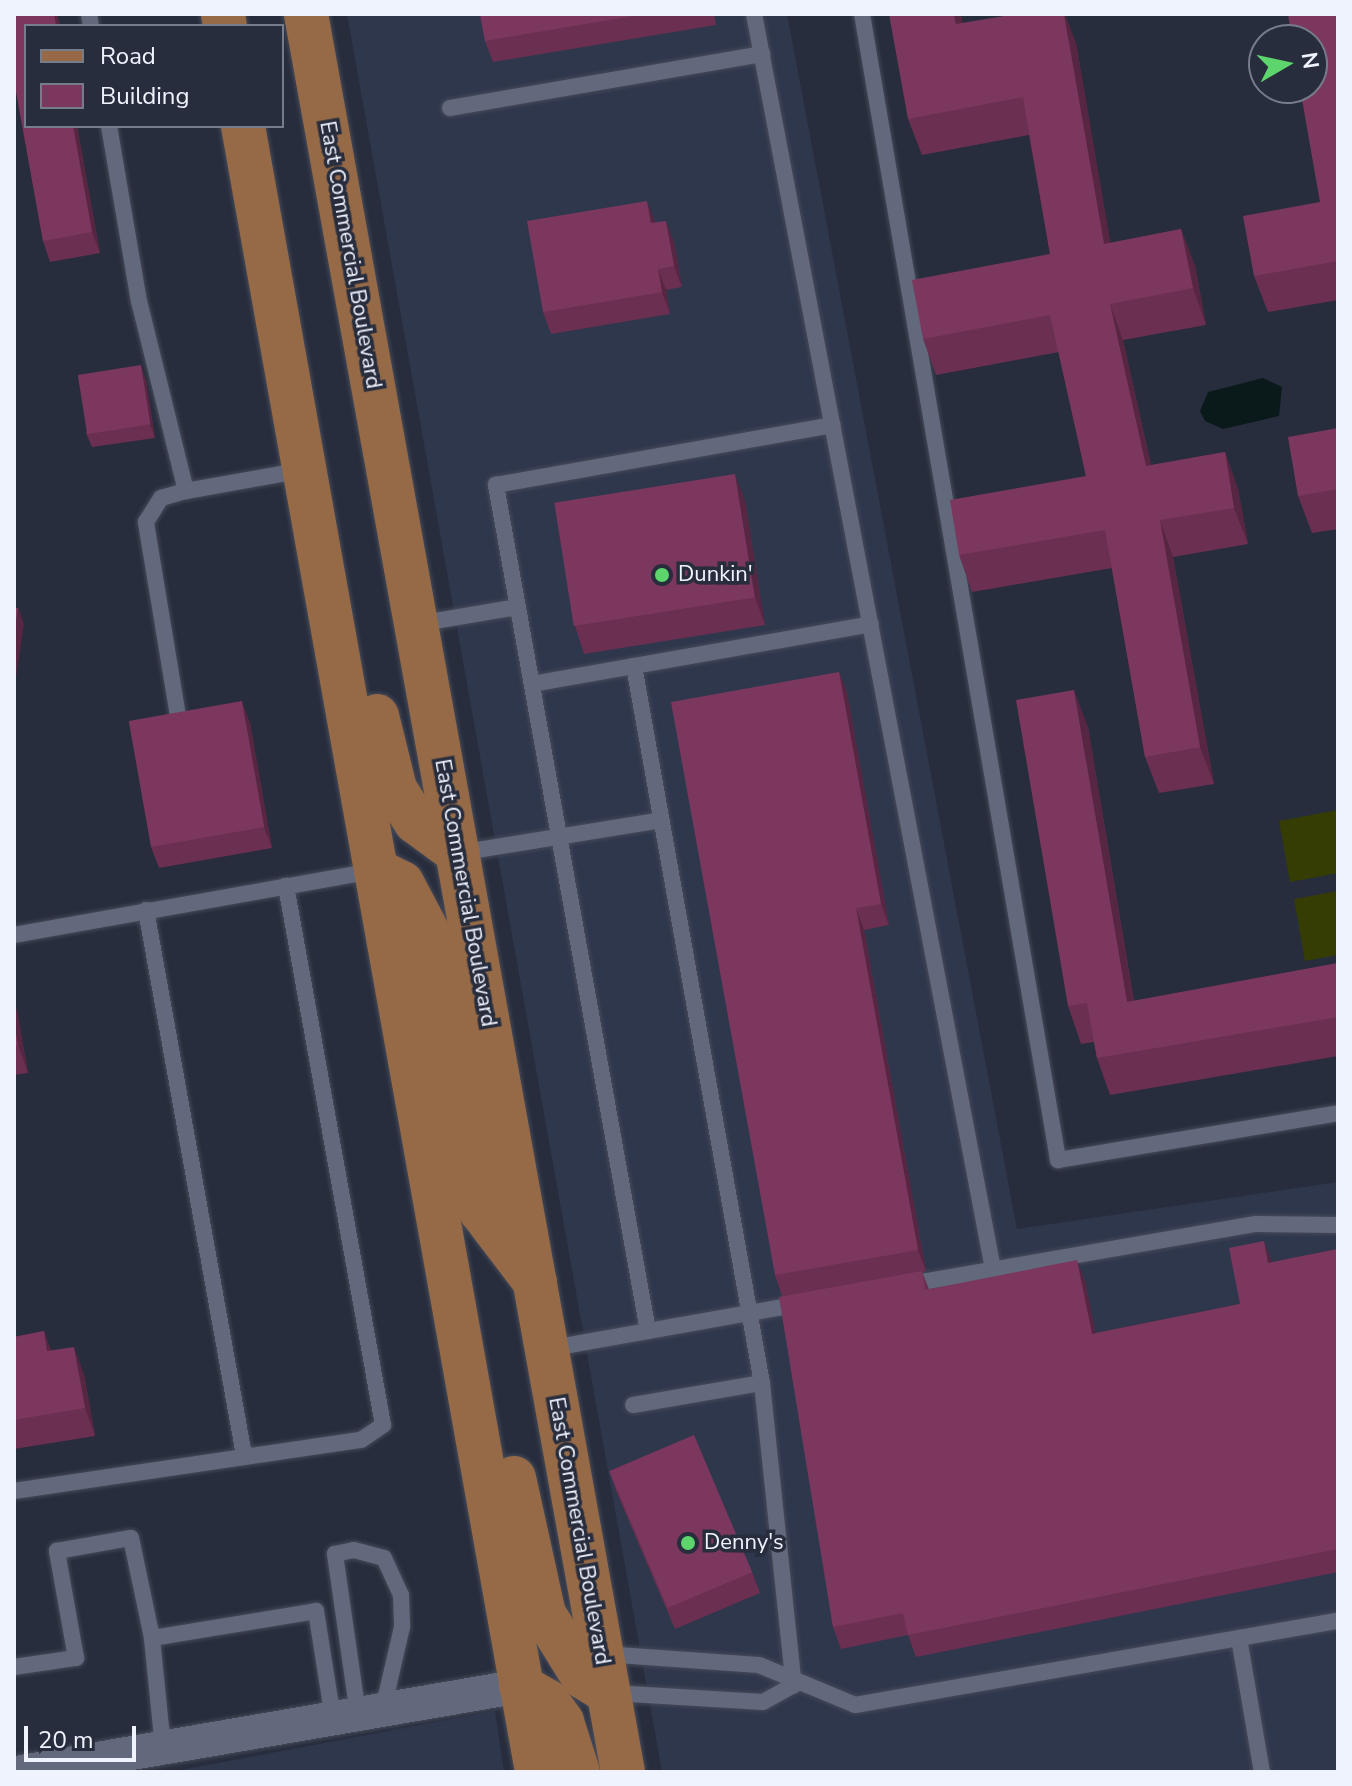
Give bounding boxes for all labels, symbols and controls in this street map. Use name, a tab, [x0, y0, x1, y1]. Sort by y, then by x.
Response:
legend	[24, 24, 284, 128]
north arrow	[1248, 24, 1328, 104]
text: Road	[100, 40, 156, 72]
text: N	[1294, 50, 1326, 71]
text: Building	[100, 80, 190, 112]
street label: East Commercial Boulevard	[313, 119, 387, 391]
place label: Dunkin'	[678, 562, 753, 588]
marker: Dunkin'	[653, 566, 671, 584]
street label: East Commercial Boulevard	[428, 757, 502, 1029]
street label: East Commercial Boulevard	[542, 1395, 616, 1667]
place label: Denny's	[704, 1530, 784, 1556]
marker: Denny's	[679, 1534, 697, 1552]
scale bar	[28, 1710, 140, 1760]
text: 20 m	[38, 1724, 94, 1756]

